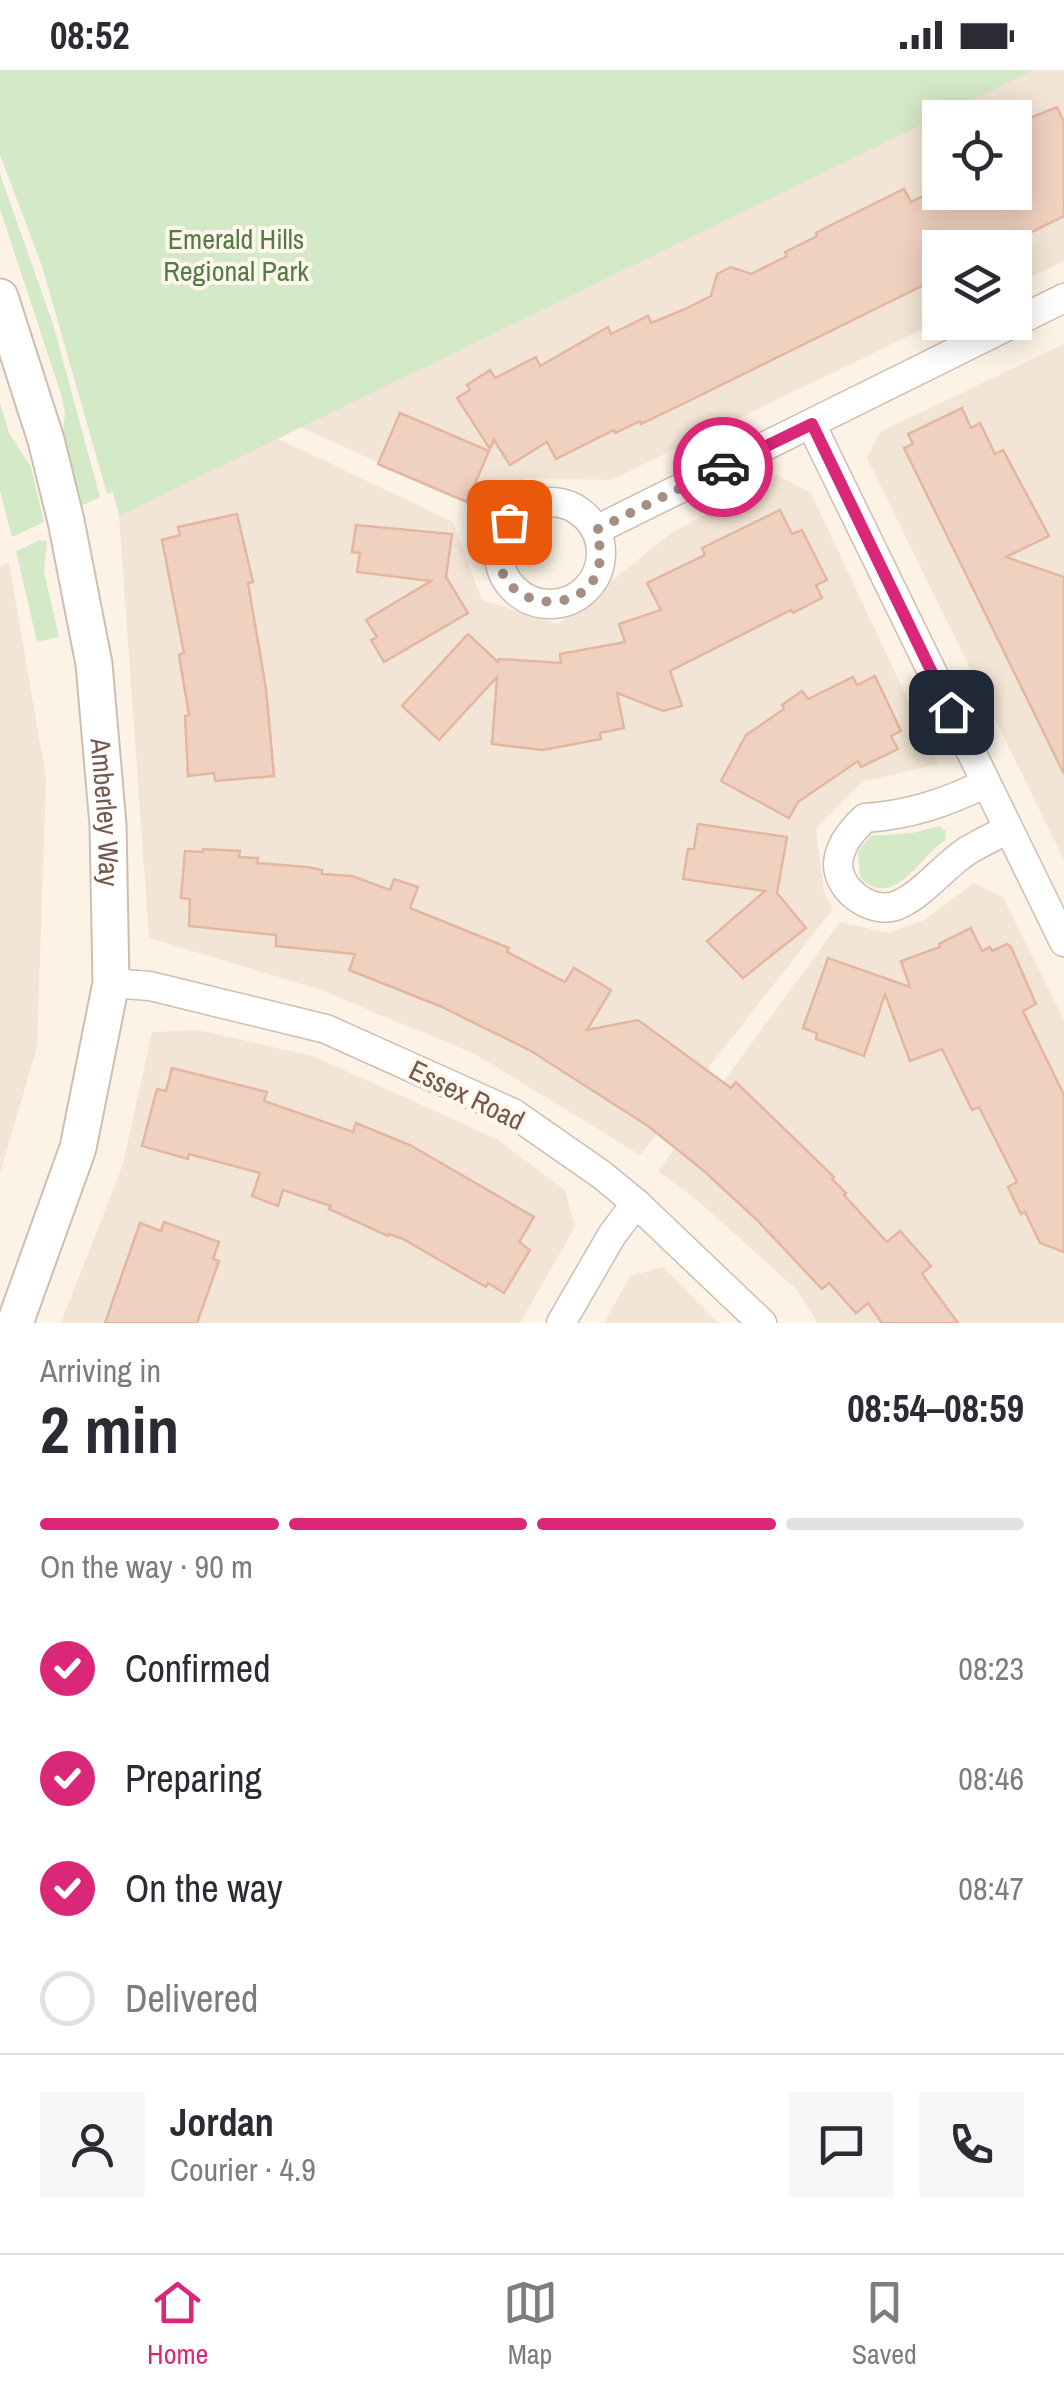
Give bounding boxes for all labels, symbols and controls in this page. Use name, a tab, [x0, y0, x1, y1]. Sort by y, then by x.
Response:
text: 08:52	[50, 10, 130, 61]
map controls	[922, 100, 1032, 340]
button: locate	[922, 100, 1032, 210]
park label: Emerald Hills Regional Park	[163, 220, 309, 290]
button: layers	[922, 230, 1032, 340]
courier	[673, 417, 773, 517]
icon: car	[696, 440, 751, 495]
pin	[467, 480, 552, 565]
icon: bag	[482, 495, 537, 550]
pin	[909, 670, 994, 755]
icon: home	[924, 685, 979, 740]
street label: Amberley Way	[81, 735, 128, 887]
street label: Essex Road	[403, 1051, 531, 1139]
text: Arriving in	[40, 1349, 161, 1392]
text: 08:54–08:59	[847, 1383, 1024, 1434]
text: 2 min	[40, 1386, 179, 1473]
text: On the way · 90 m	[40, 1545, 253, 1588]
icon: check	[40, 1641, 95, 1696]
text: Confirmed	[125, 1643, 270, 1694]
text: 08:23	[958, 1647, 1024, 1690]
icon: check	[40, 1751, 95, 1806]
text: Preparing	[125, 1753, 262, 1804]
text: 08:46	[958, 1757, 1024, 1800]
icon: check	[40, 1861, 95, 1916]
text: On the way	[125, 1863, 283, 1914]
text: 08:47	[958, 1867, 1024, 1910]
text: Delivered	[125, 1973, 258, 2024]
button: person	[40, 2092, 145, 2197]
button: chat	[789, 2092, 894, 2197]
button: phone	[919, 2092, 1024, 2197]
text: Jordan	[170, 2097, 274, 2148]
text: Courier · 4.9	[170, 2148, 316, 2191]
tab: Home	[147, 2275, 208, 2373]
tab: Map	[503, 2275, 558, 2373]
tab: Saved	[852, 2275, 917, 2373]

